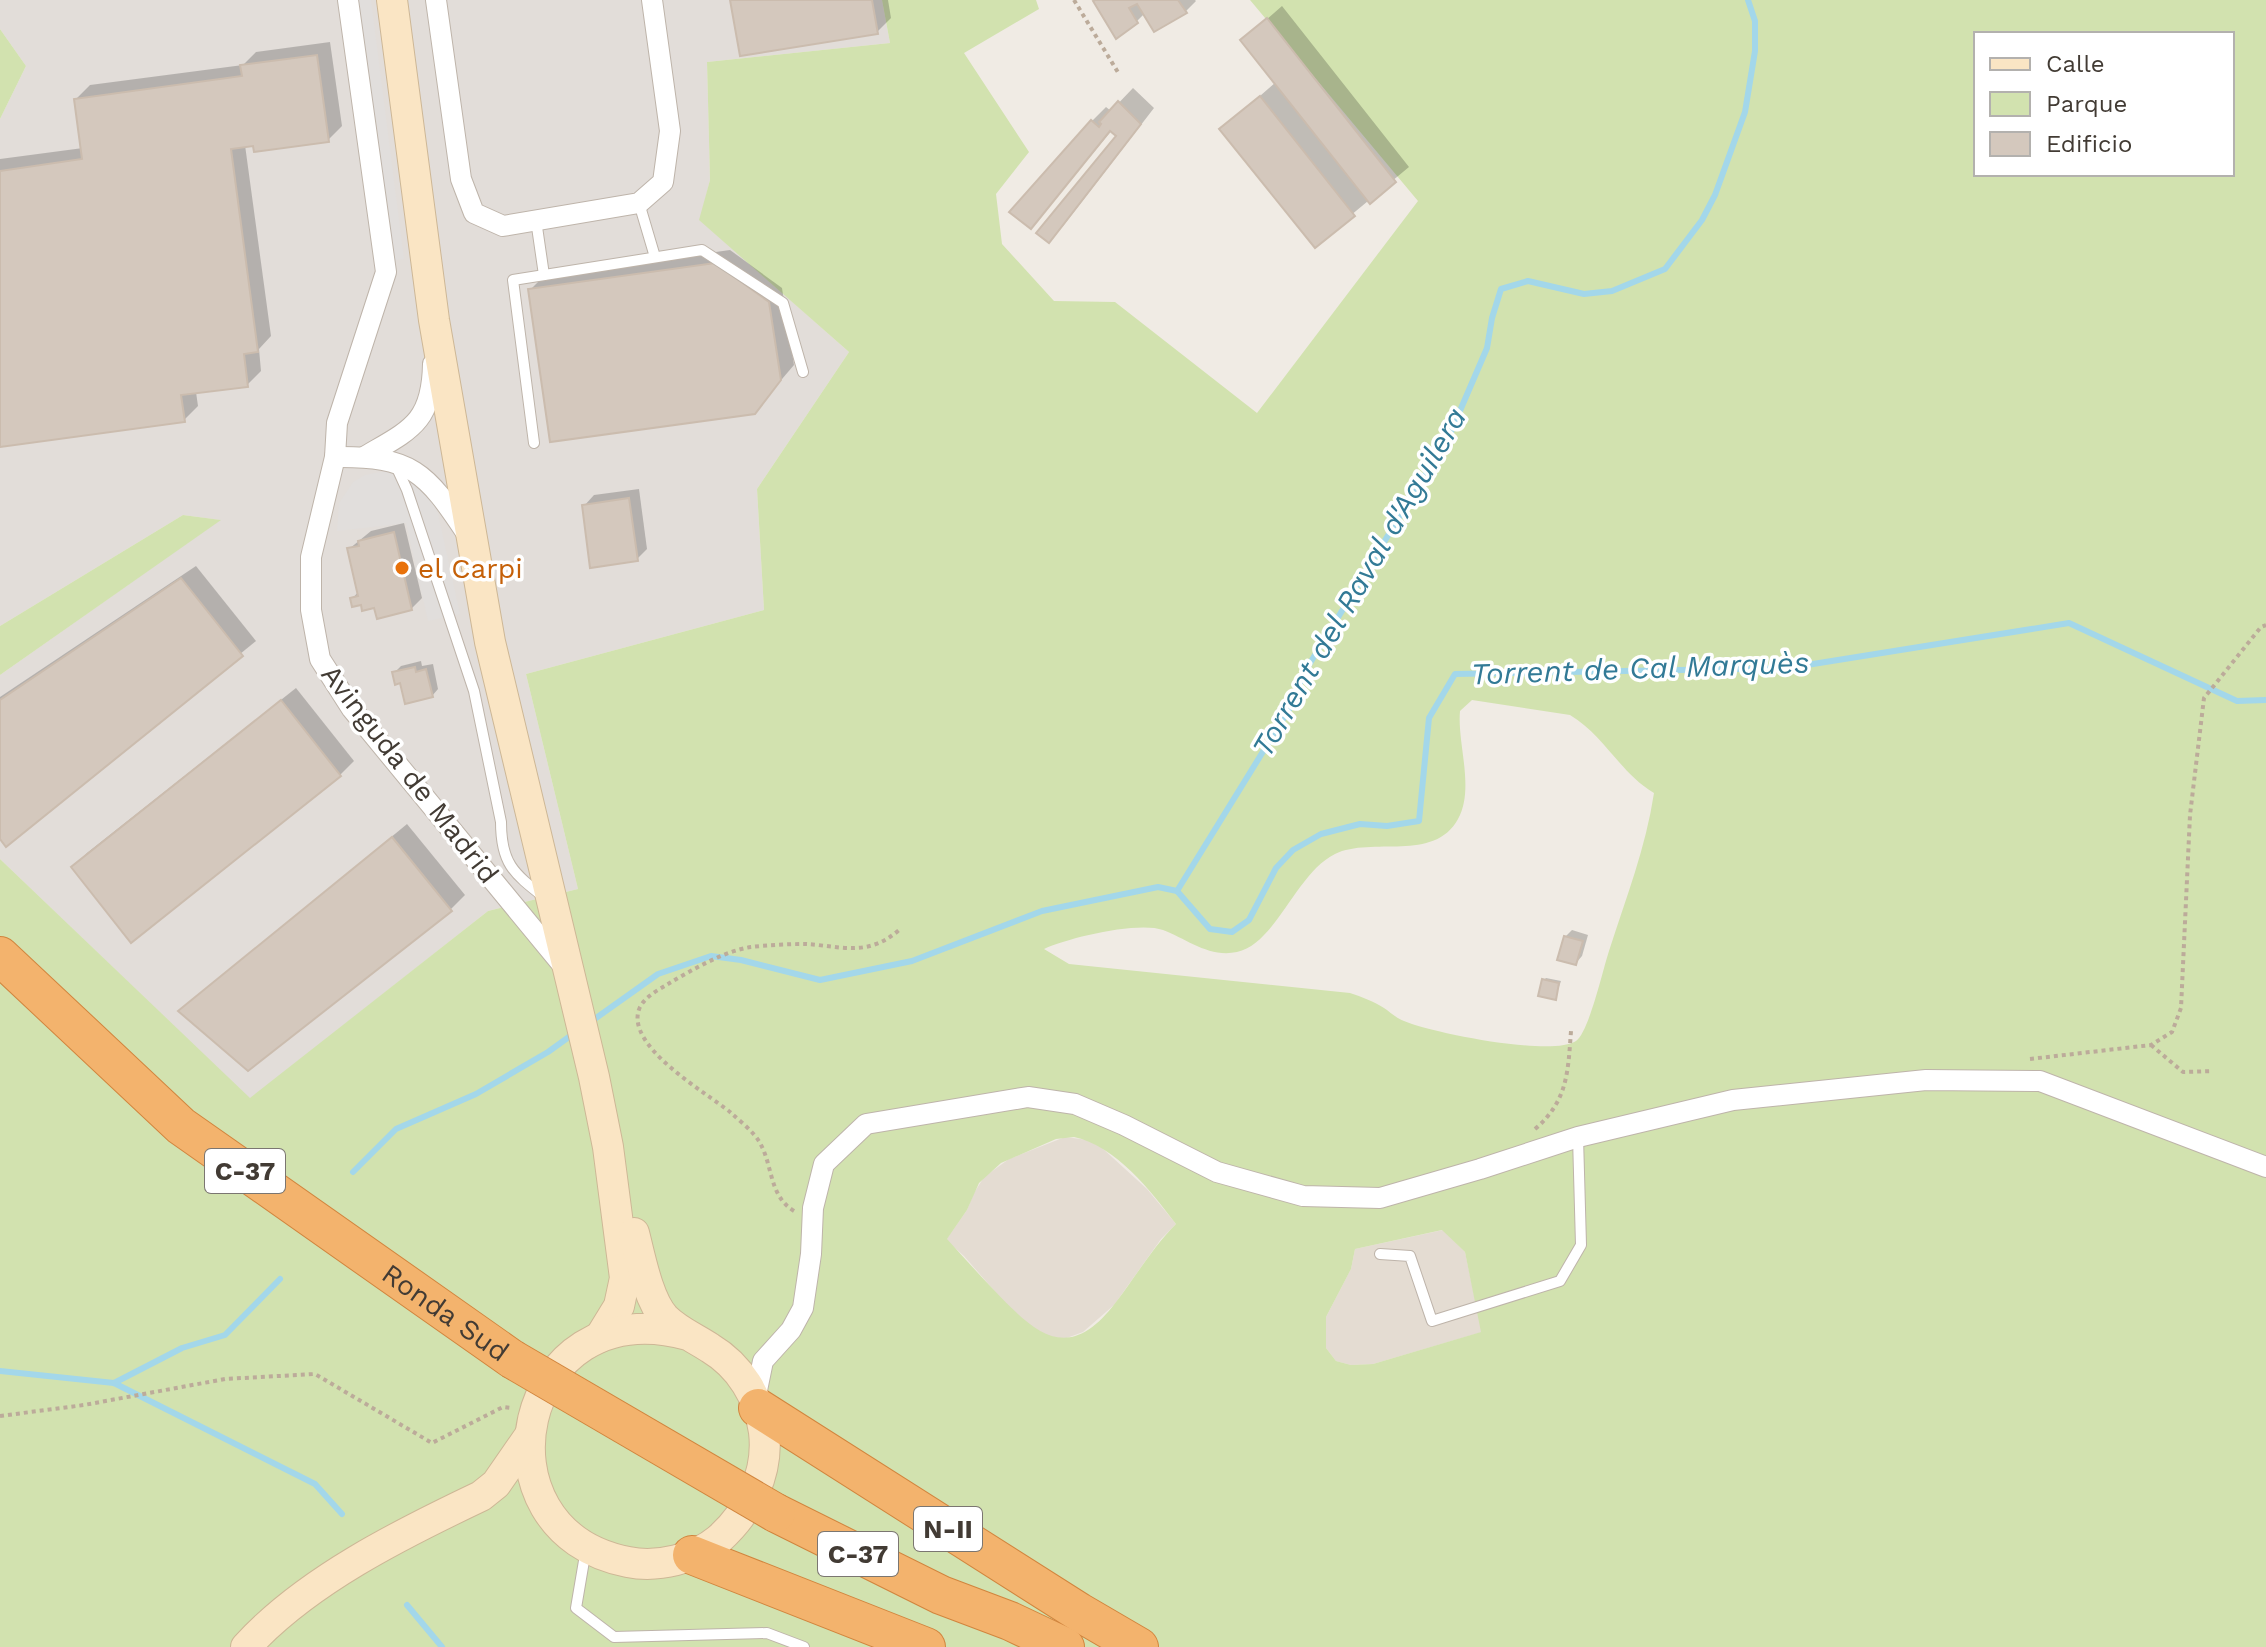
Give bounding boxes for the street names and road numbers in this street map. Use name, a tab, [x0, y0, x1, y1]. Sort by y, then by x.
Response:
street label: Avinguda de Madrid	[314, 658, 506, 890]
road number: C-37	[205, 1149, 285, 1193]
street label: Ronda Sud	[376, 1256, 515, 1368]
road number: N-II	[914, 1507, 982, 1551]
road number: C-37	[818, 1532, 898, 1576]

